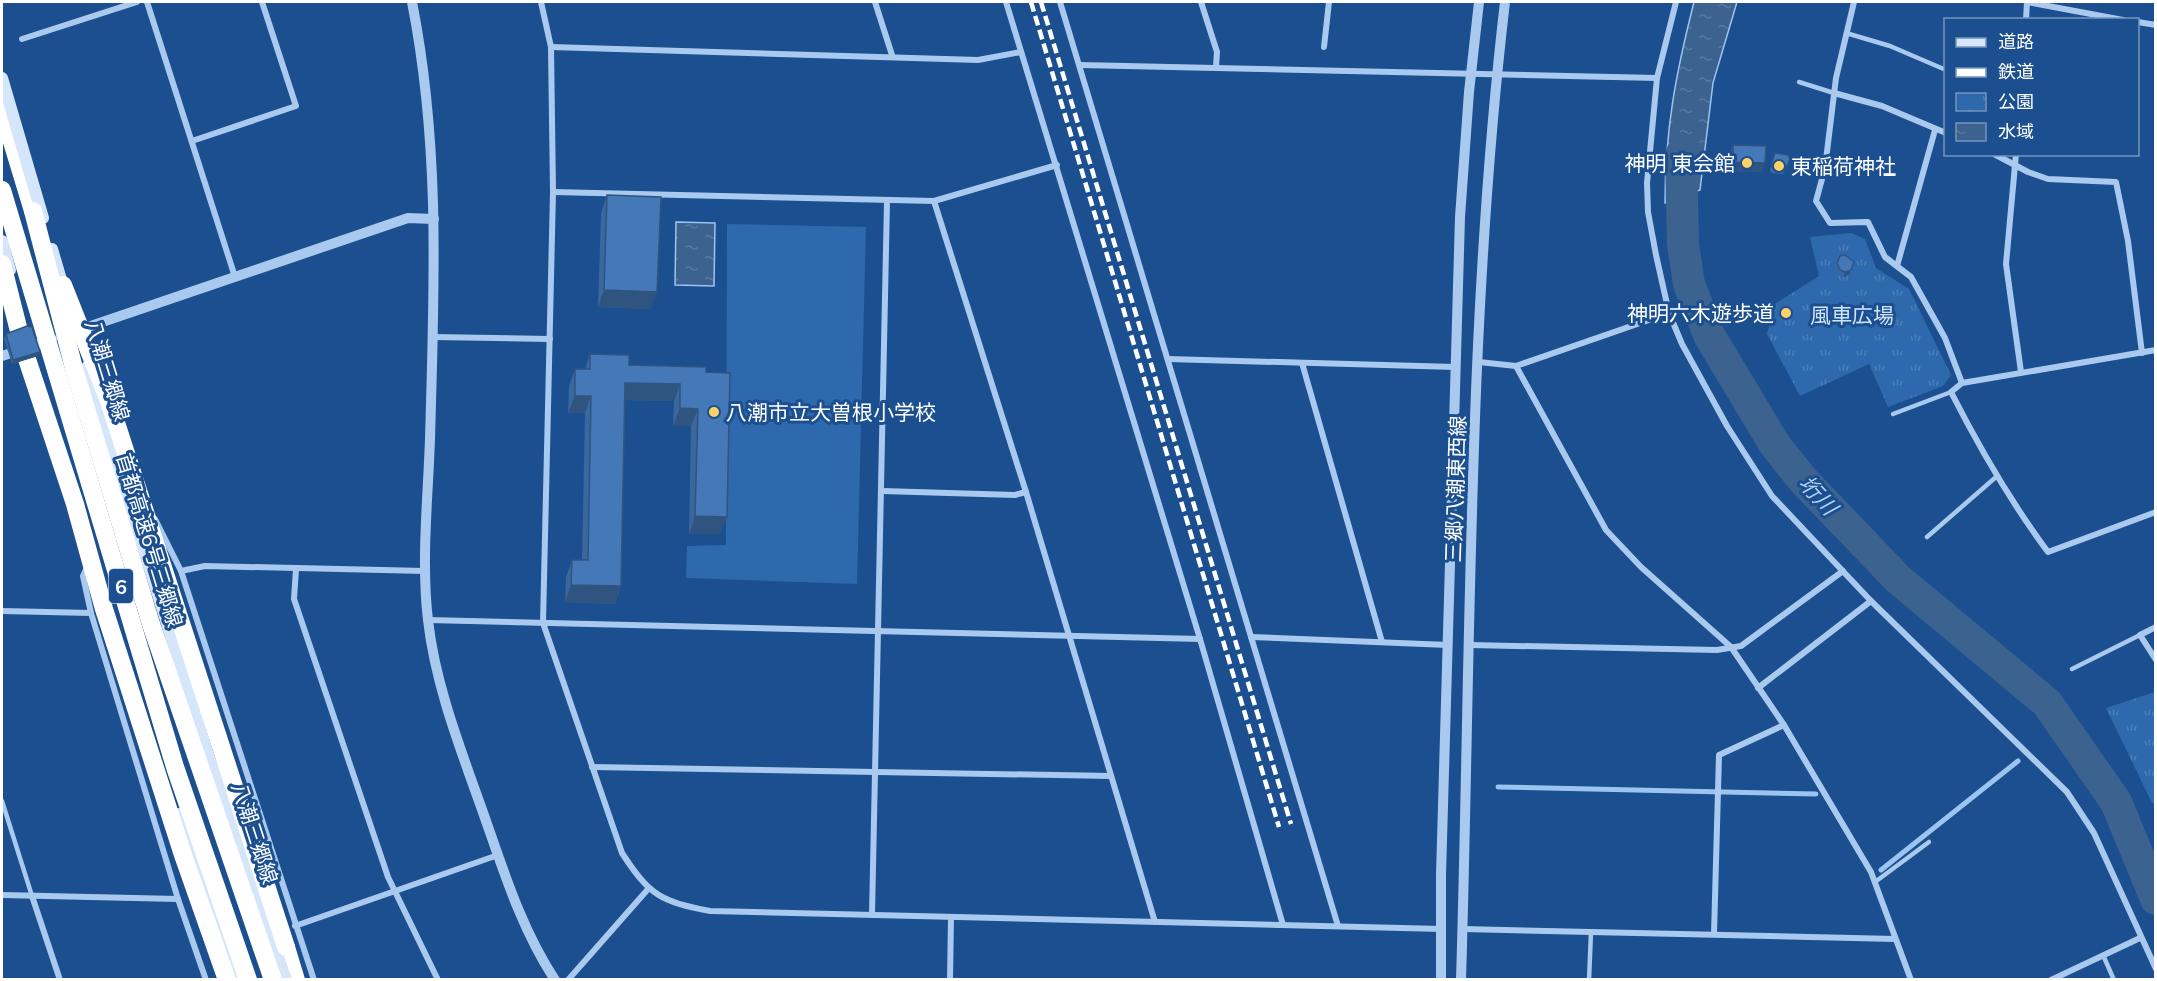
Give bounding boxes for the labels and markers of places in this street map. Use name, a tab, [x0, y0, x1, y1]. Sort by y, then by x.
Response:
place label: 神明 東会館	[1625, 150, 1735, 176]
place label: 東稲荷神社	[1791, 153, 1896, 179]
marker: 神明 東会館	[1740, 156, 1754, 170]
marker: 東稲荷神社	[1772, 159, 1786, 173]
place label: 神明六木遊歩道	[1627, 300, 1774, 326]
marker: 神明六木遊歩道	[1779, 306, 1793, 320]
place label: 八潮市立大曽根小学校	[726, 399, 936, 425]
marker: 八潮市立大曽根小学校	[707, 405, 721, 419]

